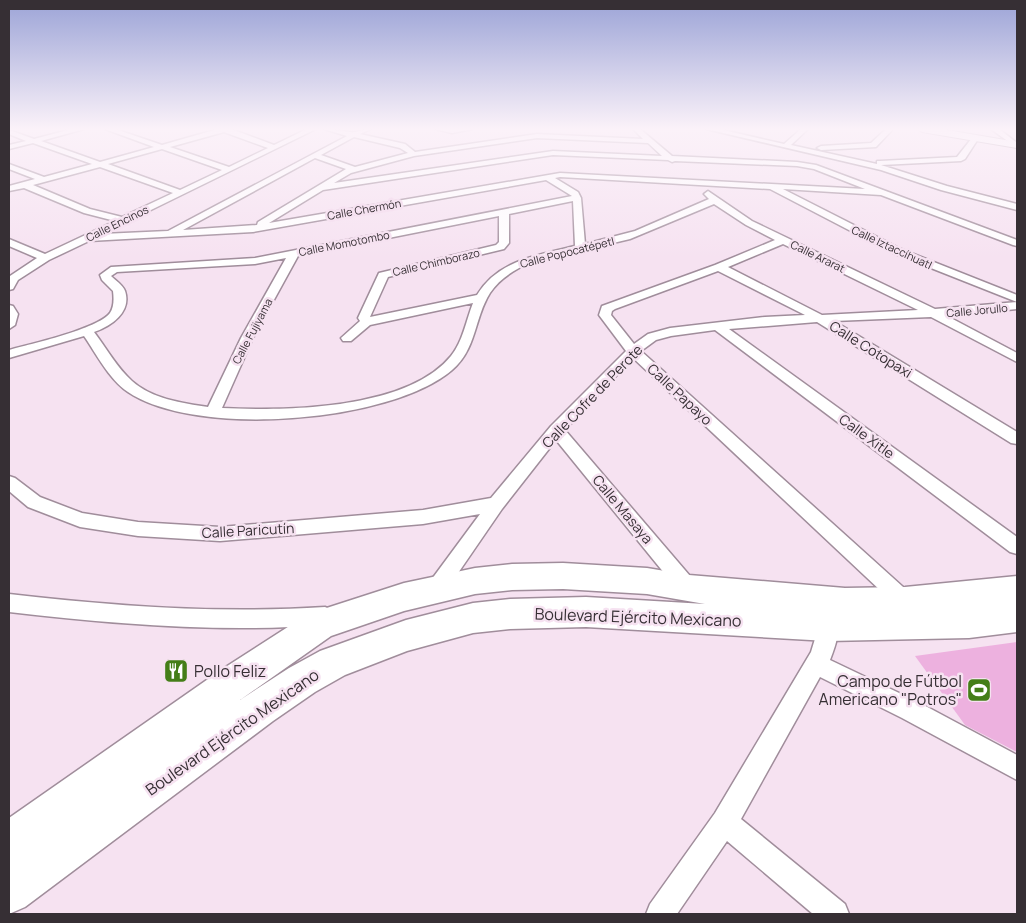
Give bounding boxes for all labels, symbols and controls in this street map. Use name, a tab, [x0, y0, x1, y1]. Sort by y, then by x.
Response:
street label: Calle Chermón	[326, 195, 402, 223]
street label: Calle Encinos	[83, 201, 151, 245]
street label: Calle Iztaccíhuatl	[849, 222, 935, 272]
street label: Calle Momotombo	[297, 227, 391, 259]
street label: Calle Popocatépetl	[518, 233, 616, 271]
street label: Calle Ararat	[788, 236, 848, 276]
street label: Calle Chimborazo	[391, 245, 481, 279]
street label: Calle Fujiyama	[228, 296, 276, 366]
street label: Calle Jorullo	[946, 300, 1009, 320]
street label: Calle Cotopaxi	[826, 316, 916, 382]
street label: Calle Cofre de Perote	[538, 340, 646, 452]
street label: Calle Papayo	[643, 359, 717, 429]
street label: Calle Xitle	[835, 409, 899, 463]
street label: Calle Masaya	[589, 471, 657, 547]
street label: Calle Paricutín	[201, 518, 295, 542]
street label: Boulevard Ejército Mexicano	[534, 602, 742, 632]
restaurant icon: Pollo Feliz	[163, 658, 189, 684]
place label: Pollo Feliz	[194, 660, 266, 682]
street label: Boulevard Ejército Mexicano	[141, 664, 323, 800]
place label: Campo de Fútbol Americano "Potros"	[819, 670, 962, 710]
sports icon: Campo de Fútbol Americano "Potros"	[966, 677, 992, 703]

